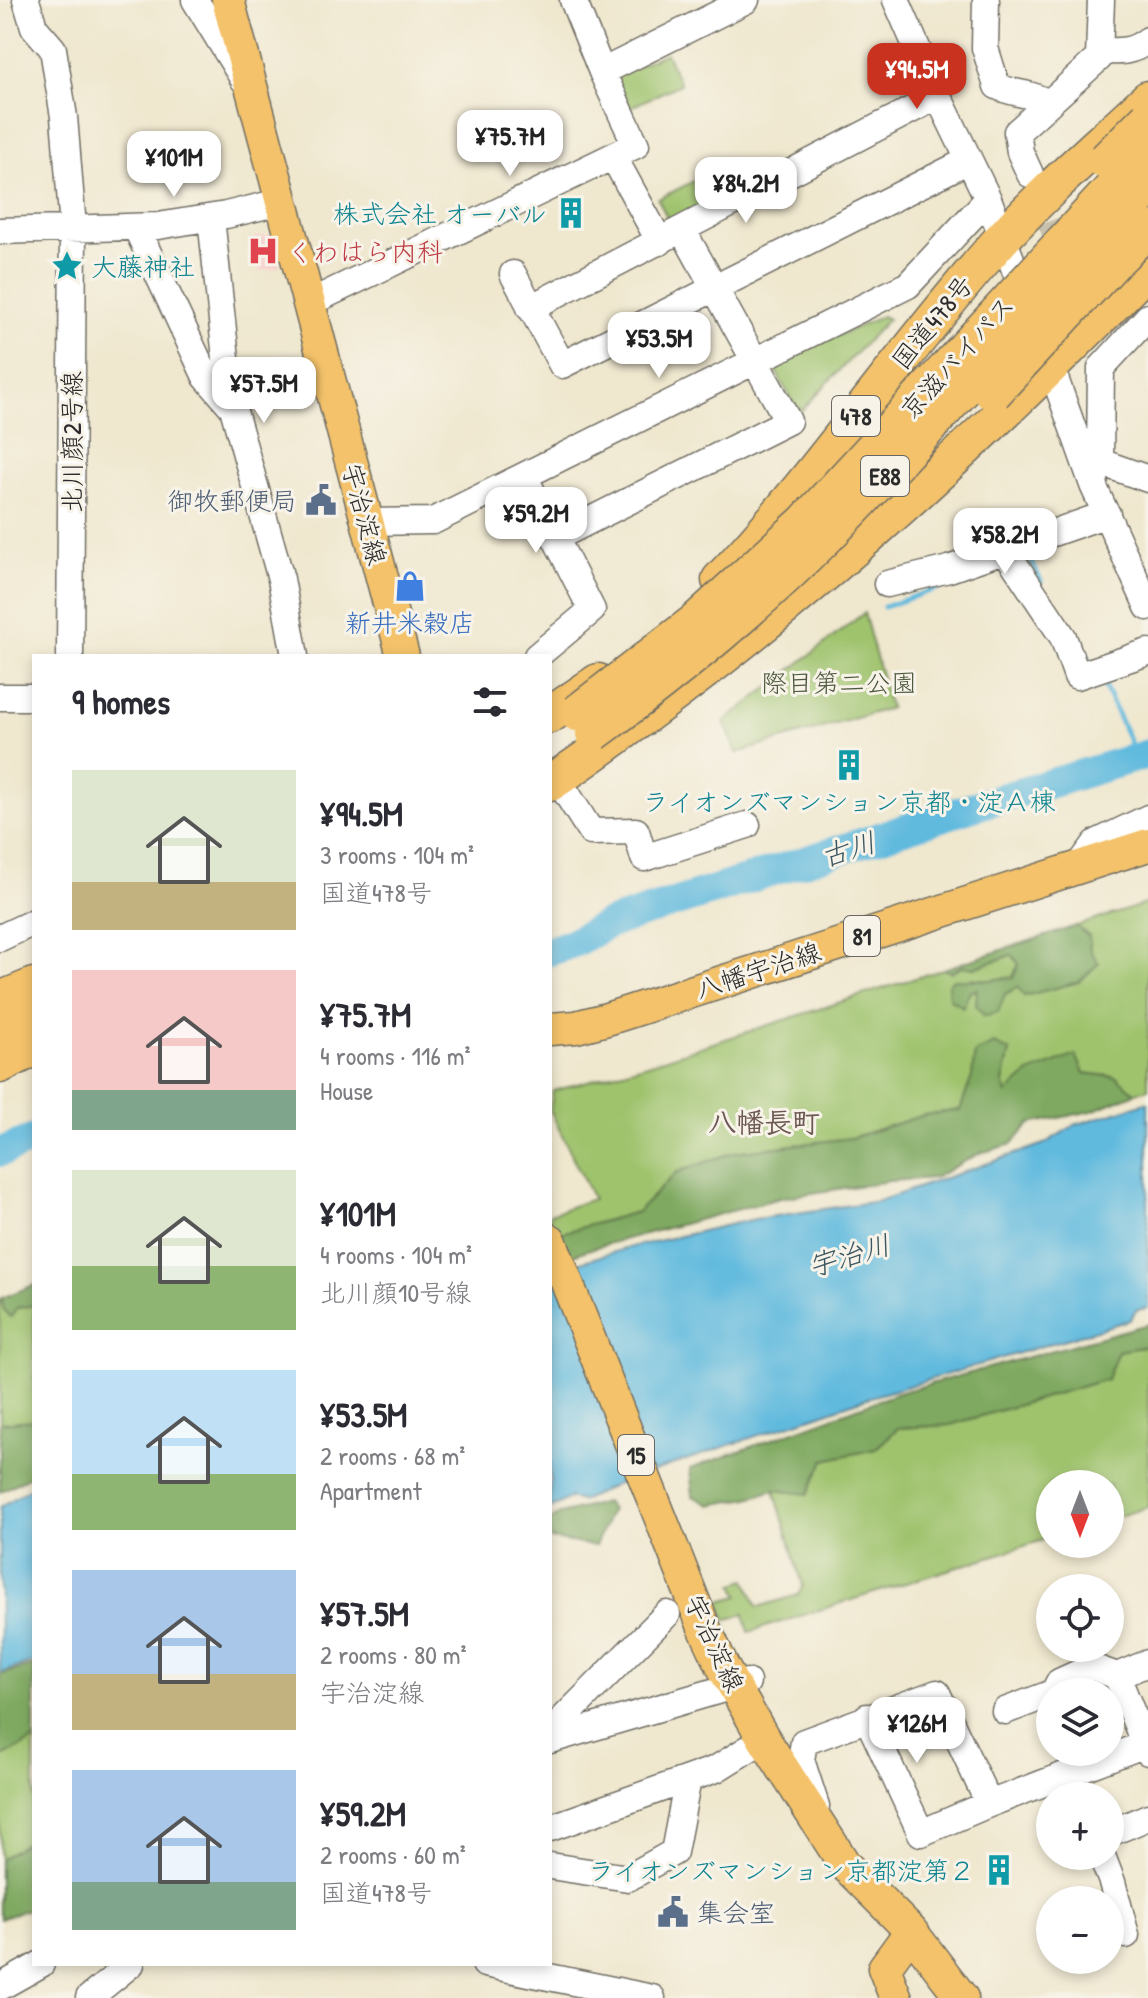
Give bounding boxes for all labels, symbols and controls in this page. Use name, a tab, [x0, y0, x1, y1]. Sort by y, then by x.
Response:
pin: ¥94.5M	[852, 43, 982, 111]
text: ¥94.5M	[885, 51, 949, 86]
pin: ¥75.7M	[445, 110, 575, 178]
text: ¥75.7M	[475, 118, 545, 153]
pin: ¥101M	[118, 131, 230, 199]
text: ¥101M	[145, 139, 203, 174]
pin: ¥84.2M	[681, 157, 811, 225]
text: ¥84.2M	[713, 165, 779, 200]
place label: 株式会社 オーバル	[333, 196, 547, 231]
building icon: 株式会社 オーバル	[554, 196, 588, 230]
hospital icon: くわはら内科	[246, 234, 280, 268]
place label: くわはら内科	[287, 234, 443, 269]
place icon: 大藤神社	[50, 249, 84, 283]
place label: 大藤神社	[91, 249, 195, 284]
street label: 国道478号	[883, 268, 981, 376]
street label: 京滋バイパス	[892, 288, 1022, 426]
pin: ¥53.5M	[594, 312, 724, 380]
text: ¥53.5M	[626, 320, 692, 355]
pin: ¥57.5M	[199, 357, 329, 425]
text: ¥57.5M	[230, 365, 298, 400]
street label: 北川顔2号線	[54, 371, 89, 513]
road number: 478	[832, 396, 880, 436]
road number: E88	[861, 456, 909, 496]
street label: 宇治淀線	[335, 459, 395, 569]
place label: 御牧郵便局	[167, 483, 297, 518]
public building icon: 御牧郵便局	[304, 483, 338, 517]
pin: ¥59.2M	[471, 487, 601, 555]
text: ¥59.2M	[503, 495, 569, 530]
pin: ¥58.2M	[940, 508, 1070, 576]
text: ¥58.2M	[971, 516, 1039, 551]
shop icon: 新井米穀店	[393, 569, 427, 603]
place label: 新井米穀店	[345, 605, 475, 640]
park label: 際目第二公園	[761, 665, 917, 700]
text: 9 homes	[72, 679, 170, 725]
icon: filters	[468, 680, 512, 724]
building icon: ライオンズマンション京都・淀Ａ棟	[832, 748, 866, 782]
place label: ライオンズマンション京都・淀Ａ棟	[643, 784, 1055, 819]
text: ¥94.5M	[320, 791, 403, 837]
icon: home	[136, 802, 232, 898]
water label: 古川	[816, 823, 880, 875]
text: 3 rooms · 104 m²	[320, 837, 474, 872]
text: 国道478号	[320, 875, 432, 910]
road number: 81	[844, 916, 880, 956]
street label: 八幡宇治線	[691, 933, 825, 1007]
text: ¥75.7M	[320, 992, 411, 1038]
icon: home	[136, 1002, 232, 1098]
text: 4 rooms · 116 m²	[320, 1038, 470, 1073]
text: House	[320, 1073, 373, 1108]
district label: 八幡長町	[708, 1103, 820, 1141]
text: ¥101M	[320, 1191, 396, 1237]
icon: home	[136, 1202, 232, 1298]
water label: 宇治川	[803, 1225, 895, 1285]
text: 4 rooms · 104 m²	[320, 1237, 472, 1272]
text: 北川顔10号線	[320, 1275, 471, 1310]
text: ¥53.5M	[320, 1392, 407, 1438]
icon: home	[136, 1402, 232, 1498]
road number: 15	[618, 1435, 654, 1475]
text: 2 rooms · 68 m²	[320, 1438, 465, 1473]
north arrow	[1036, 1470, 1124, 1558]
map controls	[1036, 1470, 1124, 1974]
text: Apartment	[320, 1473, 422, 1508]
button: locate	[1036, 1574, 1124, 1662]
street label: 宇治淀線	[677, 1588, 753, 1698]
text: ¥57.5M	[320, 1591, 409, 1637]
icon: home	[136, 1602, 232, 1698]
text: 2 rooms · 80 m²	[320, 1637, 467, 1672]
text: 宇治淀線	[320, 1675, 424, 1710]
button: layers	[1036, 1678, 1124, 1766]
pin: ¥126M	[861, 1697, 973, 1765]
text: ¥126M	[887, 1705, 947, 1740]
button: +	[1036, 1782, 1124, 1870]
text: ¥59.2M	[320, 1791, 406, 1837]
icon: home	[136, 1802, 232, 1898]
text: 2 rooms · 60 m²	[320, 1837, 466, 1872]
place label: ライオンズマンション京都淀第２	[588, 1853, 975, 1888]
building icon: ライオンズマンション京都淀第２	[982, 1853, 1016, 1887]
text: 国道478号	[320, 1875, 432, 1910]
button: −	[1036, 1886, 1124, 1974]
public building icon: 集会室	[656, 1895, 690, 1929]
place label: 集会室	[697, 1895, 775, 1930]

